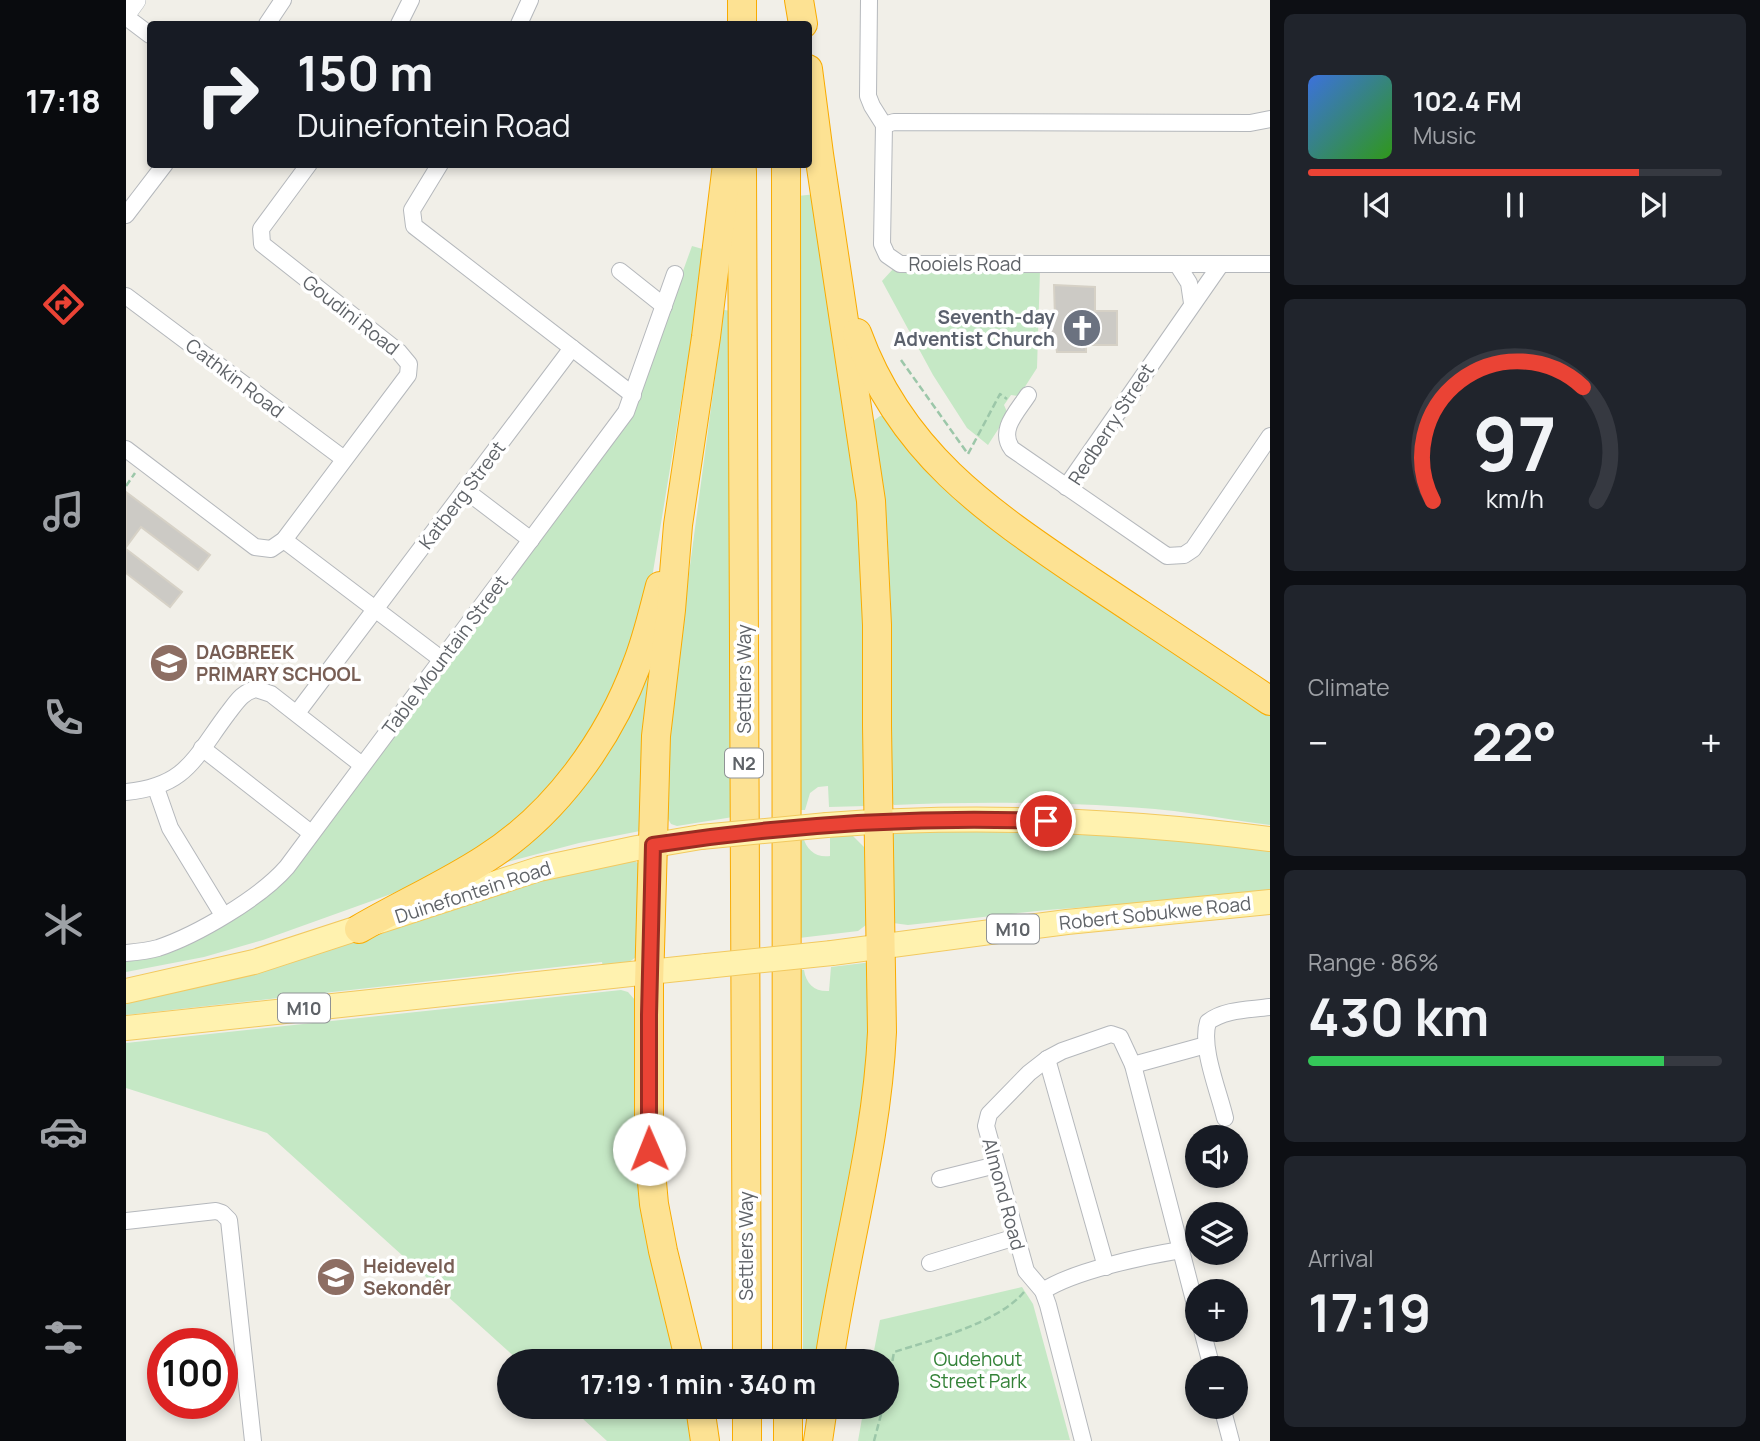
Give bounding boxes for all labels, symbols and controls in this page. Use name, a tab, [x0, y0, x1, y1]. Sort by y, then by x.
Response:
text: 150 m	[297, 39, 433, 106]
icon: right	[182, 49, 273, 140]
text: 17:18	[25, 79, 101, 123]
text: 102.4 FM	[1413, 83, 1522, 119]
text: Duinefontein Road	[297, 103, 571, 147]
text: Music	[1413, 119, 1476, 151]
icon: previous	[1358, 186, 1396, 224]
icon: pause	[1496, 186, 1534, 224]
icon: next	[1634, 186, 1672, 224]
street label: Rooiels Road	[908, 251, 1022, 277]
street label: Goudini Road	[297, 269, 405, 361]
icon: directions	[39, 280, 88, 329]
place label: Seventh-day Adventist Church	[893, 304, 1055, 352]
church icon: Seventh-day Adventist Church	[1061, 307, 1103, 349]
street label: Cathkin Road	[180, 332, 290, 424]
street label: Redberry Street	[1062, 358, 1160, 490]
text: 97	[1473, 394, 1557, 494]
street label: Katberg Street	[413, 436, 511, 554]
text: km/h	[1486, 481, 1544, 516]
icon: music	[39, 487, 88, 536]
street label: Table Mountain Street	[376, 570, 514, 740]
street label: Settlers Way	[731, 624, 757, 734]
place label: DAGBREEK PRIMARY SCHOOL	[196, 639, 361, 687]
school or university icon: DAGBREEK PRIMARY SCHOOL	[148, 642, 190, 684]
text: Climate	[1308, 671, 1390, 703]
icon: phone	[39, 693, 88, 742]
text: 22°	[1472, 706, 1557, 777]
text: −	[1308, 716, 1329, 768]
text: +	[1700, 716, 1722, 768]
road number: N2	[725, 748, 763, 778]
pin	[1016, 791, 1076, 851]
icon: arrive	[1027, 802, 1065, 840]
street label: Duinefontein Road	[392, 855, 554, 929]
street label: Robert Sobukwe Road	[1058, 890, 1252, 936]
icon: climate	[39, 900, 88, 949]
road number: M10	[987, 914, 1039, 944]
text: Range · 86%	[1308, 946, 1439, 978]
text: 430 km	[1308, 981, 1489, 1052]
road number: M10	[278, 993, 330, 1023]
icon: car	[39, 1107, 88, 1156]
position arrow	[612, 1112, 686, 1186]
map controls	[1185, 1125, 1248, 1419]
button: sound	[1185, 1125, 1248, 1188]
street label: Almond Road	[977, 1135, 1031, 1253]
street label: Settlers Way	[733, 1191, 759, 1301]
button: layers	[1185, 1202, 1248, 1265]
text: Arrival	[1308, 1242, 1374, 1274]
place label: Heideveld Sekondêr	[363, 1253, 455, 1301]
school or university icon: Heideveld Sekondêr	[315, 1256, 357, 1298]
text: 17:19	[1308, 1277, 1431, 1348]
button: +	[1185, 1279, 1248, 1342]
icon: filters	[39, 1313, 88, 1362]
speed limit sign: 100	[147, 1328, 238, 1419]
park label: Oudehout Street Park	[929, 1346, 1027, 1394]
button: −	[1185, 1356, 1248, 1419]
text: 17:19 · 1 min · 340 m	[580, 1366, 816, 1402]

